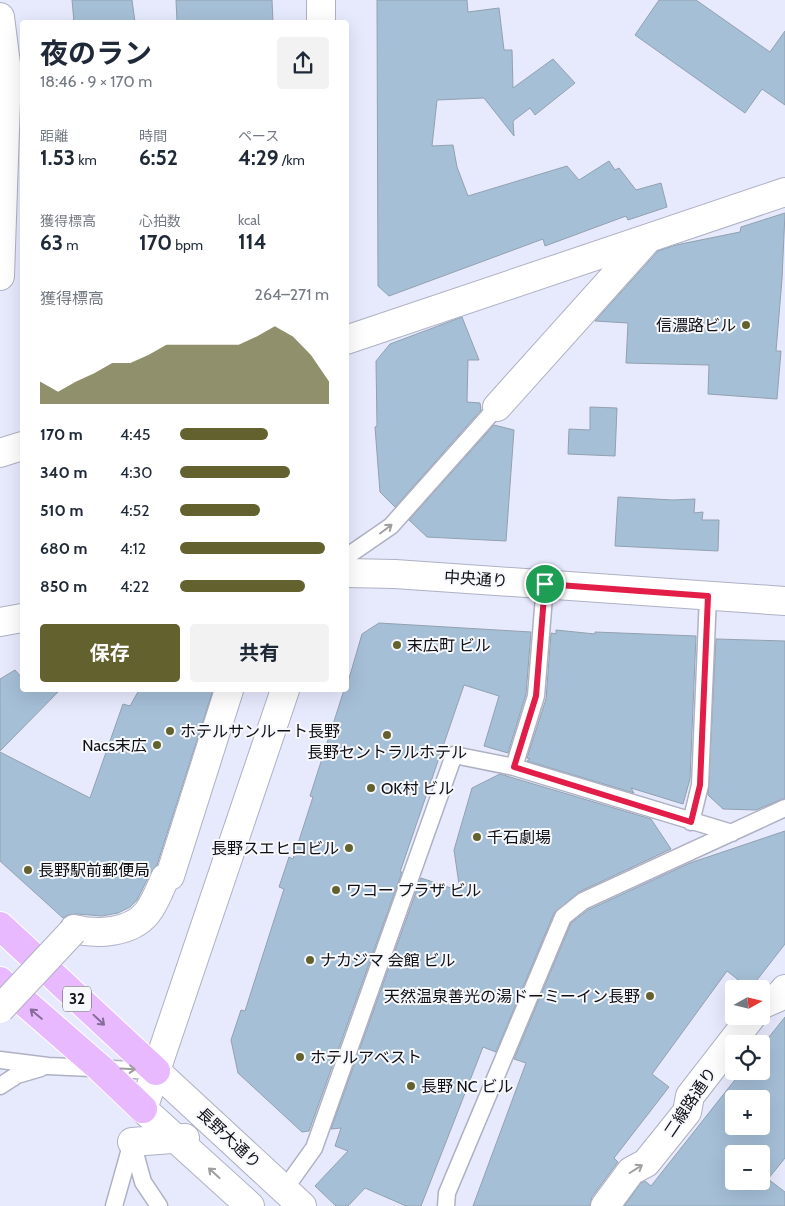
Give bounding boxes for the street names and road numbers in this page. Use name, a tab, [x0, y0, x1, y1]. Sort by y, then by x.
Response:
street label: 中央通り	[443, 567, 509, 591]
road number: 32	[63, 986, 91, 1012]
street label: 二線路通り	[660, 1064, 720, 1140]
street label: 長野大通り	[193, 1104, 265, 1172]

